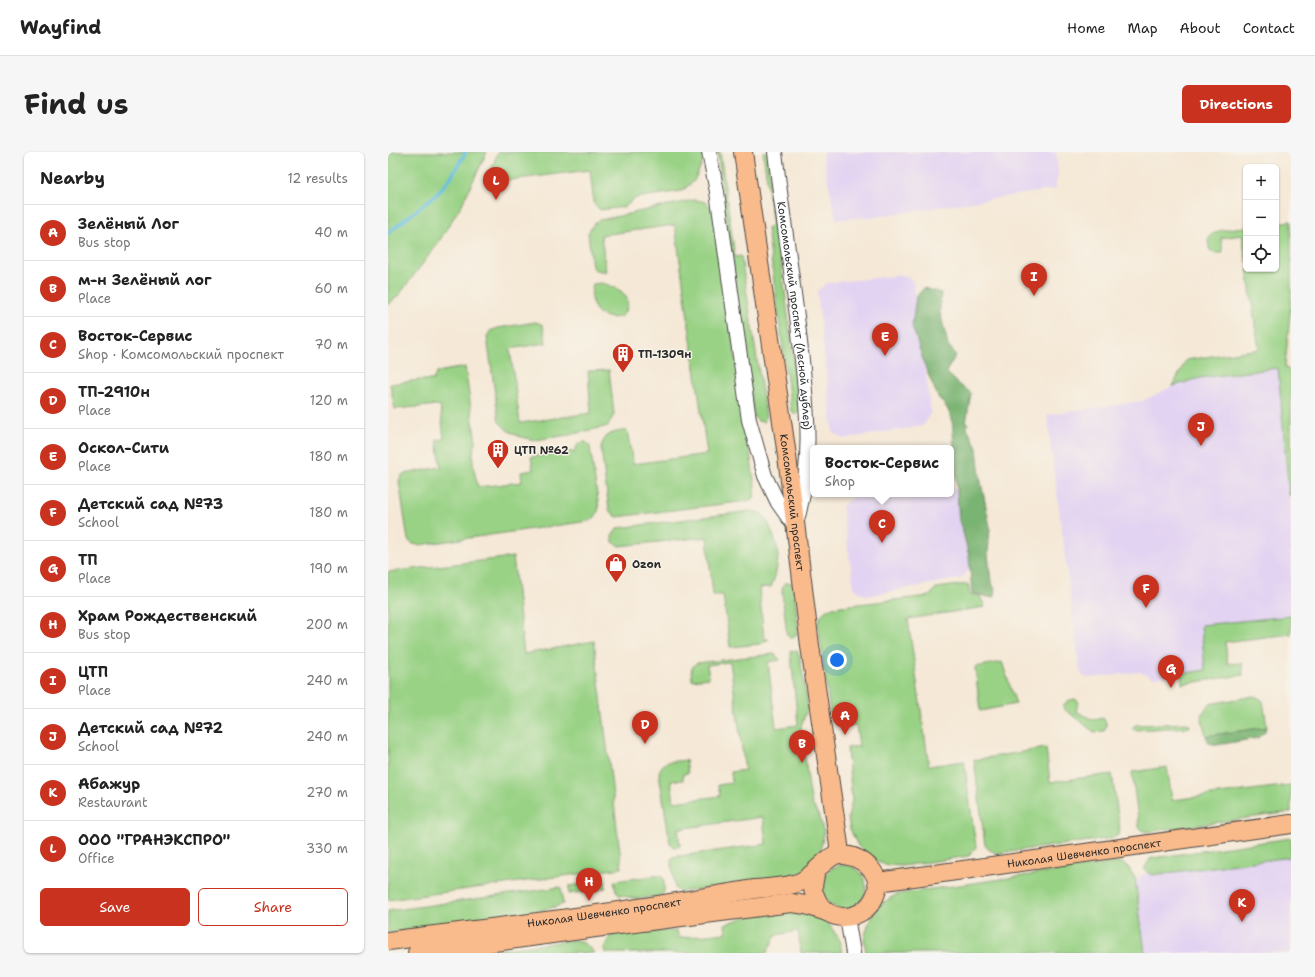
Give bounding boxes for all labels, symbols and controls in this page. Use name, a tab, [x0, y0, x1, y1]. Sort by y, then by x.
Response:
text: Wayfind	[20, 15, 101, 40]
text: Home	[1067, 19, 1106, 37]
text: Map	[1128, 19, 1158, 37]
text: About	[1180, 19, 1221, 37]
text: Contact	[1243, 19, 1295, 37]
text: Find us	[24, 85, 129, 123]
button: Directions	[1182, 85, 1291, 123]
map controls	[1243, 164, 1279, 272]
button: +	[1243, 164, 1279, 200]
text: Nearby	[40, 167, 105, 189]
pin: L	[483, 167, 509, 200]
text: 12 results	[287, 170, 348, 187]
street label: Комсомольский проспект (Лесной дублер)	[774, 200, 815, 430]
button: −	[1243, 200, 1279, 236]
text: Зелёный Лог	[78, 214, 179, 234]
text: A	[48, 224, 58, 241]
text: 40 m	[314, 224, 348, 241]
text: Bus stop	[78, 234, 130, 251]
button: locate	[1243, 236, 1279, 272]
pin: I	[1021, 263, 1047, 296]
text: м-н Зелёный лог	[78, 270, 212, 290]
text: B	[49, 280, 57, 297]
text: 60 m	[315, 280, 348, 297]
text: Place	[78, 290, 111, 307]
pin: E	[872, 323, 898, 356]
text: Восток-Сервис	[78, 326, 193, 346]
text: C	[49, 336, 57, 353]
text: 70 m	[314, 336, 348, 353]
building icon: ТП-1309н	[610, 341, 636, 374]
text: Shop · Комсомольский проспект	[78, 346, 284, 363]
place label: ТП-1309н	[638, 347, 691, 362]
text: ТП-2910н	[78, 382, 150, 402]
text: D	[48, 392, 58, 409]
text: 120 m	[310, 392, 348, 409]
text: Place	[78, 402, 111, 419]
pin: J	[1188, 413, 1214, 446]
street label: Комсомольский проспект	[776, 433, 808, 572]
building icon: ЦТП №62	[485, 437, 511, 470]
text: Оскол-Сити	[78, 438, 169, 458]
place label: ЦТП №62	[514, 443, 569, 458]
popup	[810, 445, 954, 497]
text: E	[49, 448, 57, 465]
text: 180 m	[309, 448, 348, 465]
text: Восток-Сервис	[825, 453, 939, 473]
text: Place	[78, 458, 111, 475]
text: Shop	[825, 473, 855, 490]
text: Детский сад №73	[78, 494, 223, 514]
text: F	[49, 504, 57, 521]
text: 180 m	[309, 504, 348, 521]
pin: C	[869, 510, 895, 543]
text: School	[78, 514, 119, 531]
text: ТП	[78, 550, 98, 570]
shop icon: Ozon	[603, 551, 629, 584]
place label: Ozon	[632, 557, 662, 572]
text: G	[48, 560, 58, 577]
text: 190 m	[309, 560, 348, 577]
text: Place	[78, 570, 111, 587]
pin: F	[1133, 575, 1159, 608]
text: Храм Рождественский	[78, 606, 257, 626]
text: H	[48, 616, 58, 633]
text: 200 m	[306, 616, 348, 633]
text: Bus stop	[78, 626, 130, 643]
your location	[827, 650, 847, 670]
pin: G	[1158, 655, 1184, 688]
text: ЦТП	[78, 662, 108, 682]
text: I	[49, 672, 57, 689]
text: 240 m	[306, 672, 348, 689]
text: Place	[78, 682, 111, 699]
pin: A	[832, 702, 858, 735]
pin: D	[632, 711, 658, 744]
text: Детский сад №72	[78, 718, 223, 738]
text: J	[49, 728, 57, 745]
text: 240 m	[306, 728, 348, 745]
pin: B	[789, 730, 815, 763]
text: School	[78, 738, 119, 755]
text: Абажур	[78, 774, 140, 794]
text: K	[49, 784, 57, 801]
text: 270 m	[306, 784, 348, 801]
text: Restaurant	[78, 794, 148, 811]
text: ООО "ГРАНЭКСПРО"	[78, 830, 230, 850]
street label: Николая Шевченко проспект	[1006, 835, 1162, 871]
text: L	[49, 840, 57, 857]
text: 330 m	[306, 840, 348, 857]
text: Office	[78, 850, 115, 867]
pin: H	[576, 868, 602, 901]
button: Save	[40, 888, 190, 926]
button: Share	[198, 888, 348, 926]
pin: K	[1229, 889, 1255, 922]
street label: Николая Шевченко проспект	[526, 894, 683, 931]

